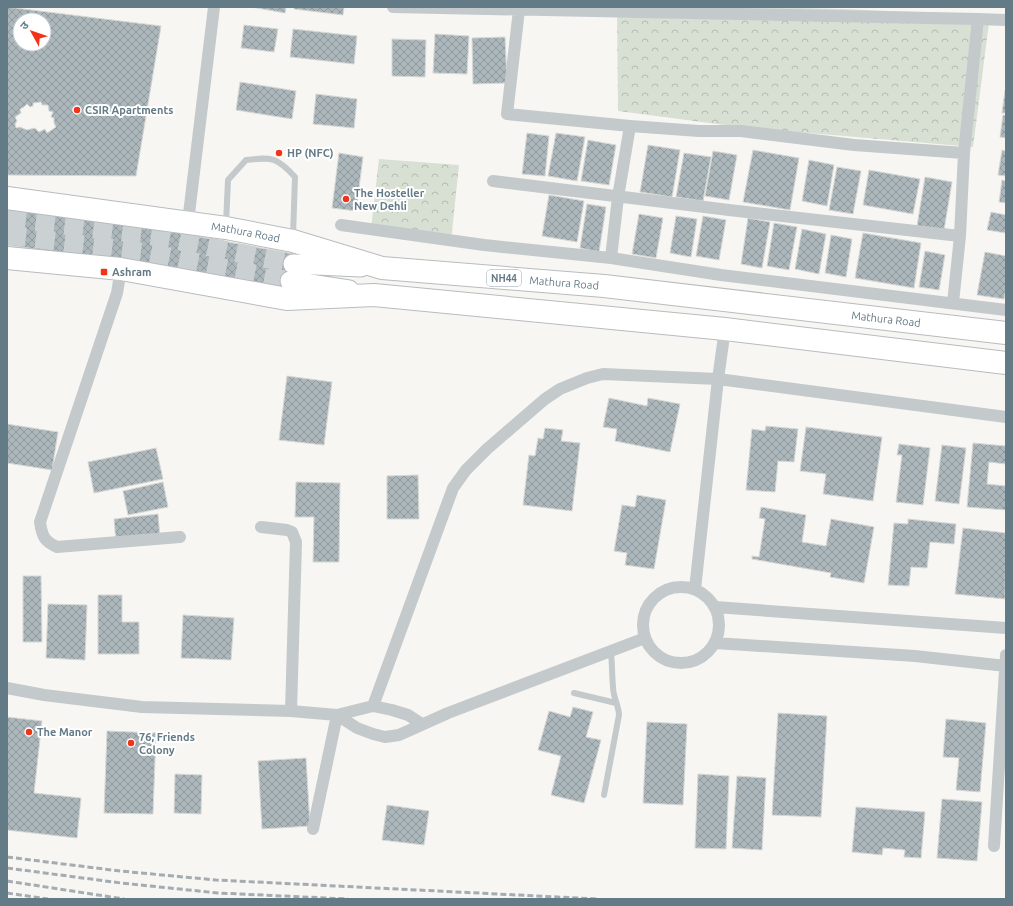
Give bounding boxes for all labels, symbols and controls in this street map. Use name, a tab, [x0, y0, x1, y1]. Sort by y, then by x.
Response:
north arrow	[12, 12, 52, 52]
text: उ	[18, 19, 31, 32]
place label: CSIR Apartments	[85, 104, 173, 116]
marker: CSIR Apartments	[72, 105, 82, 115]
place label: HP (NFC)	[287, 147, 334, 160]
marker: HP (NFC)	[274, 148, 284, 158]
place label: The Hosteller New Dehli	[354, 187, 425, 212]
marker: The Hosteller New Dehli	[341, 194, 351, 204]
street label: Mathura Road	[210, 220, 281, 244]
place label: Ashram	[112, 266, 151, 278]
marker: Ashram	[99, 267, 109, 277]
road number: NH44	[487, 270, 521, 286]
street label: Mathura Road	[529, 274, 599, 292]
street label: Mathura Road	[851, 309, 921, 329]
place label: The Manor	[37, 726, 93, 738]
marker: The Manor	[24, 727, 34, 737]
place label: 76, Friends Colony	[139, 731, 195, 756]
marker: 76, Friends Colony	[126, 738, 136, 748]

